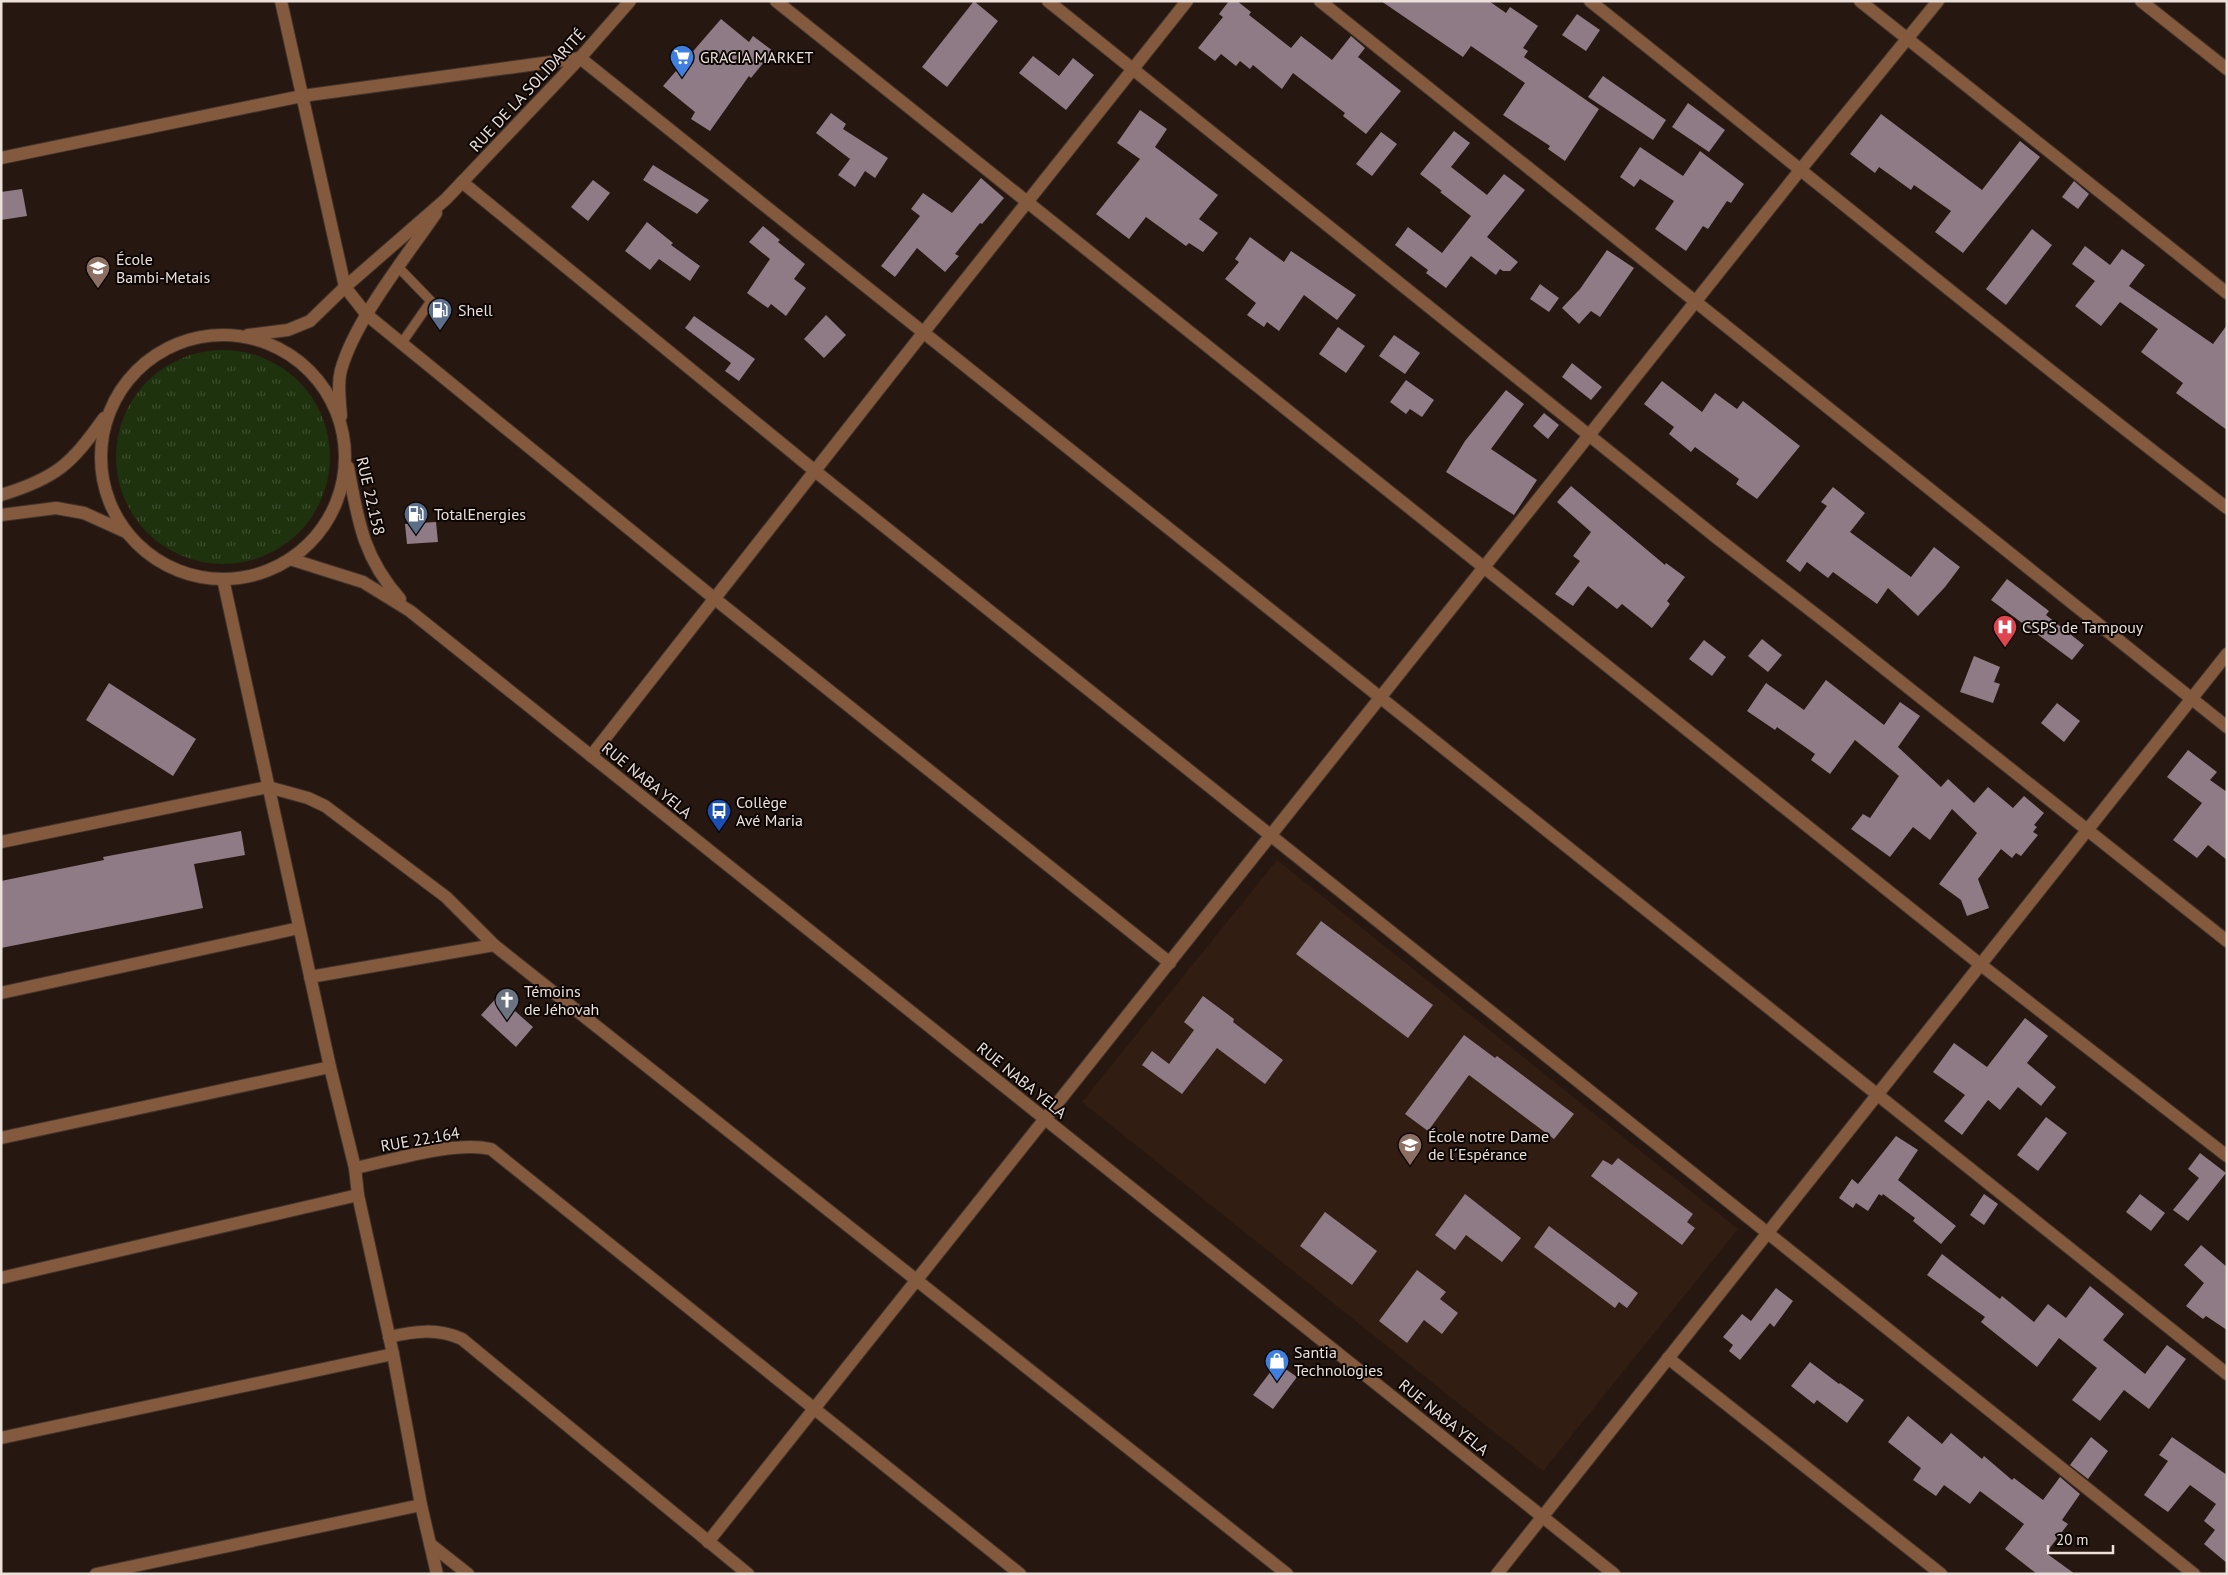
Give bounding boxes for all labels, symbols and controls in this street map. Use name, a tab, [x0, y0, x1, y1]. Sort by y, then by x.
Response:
street label: RUE DE LA SOLIDARITÉ	[465, 24, 589, 156]
supermarket icon: GRACIA MARKET	[669, 44, 695, 78]
place label: GRACIA MARKET	[700, 47, 813, 67]
place label: École Bambi-Metais	[116, 249, 210, 287]
school or university icon: École Bambi-Metais	[85, 255, 111, 289]
fuel station icon: Shell	[427, 297, 453, 331]
place label: Shell	[458, 300, 493, 320]
street label: RUE 22.158	[352, 455, 390, 537]
fuel station icon: TotalEnergies	[403, 501, 429, 535]
place label: TotalEnergies	[434, 504, 526, 524]
hospital icon: CSPS de Tampouy	[1992, 614, 2018, 648]
place label: CSPS de Tampouy	[2022, 617, 2144, 637]
street label: RUE NABA YELA	[598, 738, 697, 823]
place label: Collège Avé Maria	[736, 792, 803, 830]
bus stop icon: Collège Avé Maria	[706, 798, 732, 832]
place label: Témoins de Jéhovah	[524, 981, 599, 1019]
church icon: Témoins de Jéhovah	[494, 987, 520, 1021]
street label: RUE NABA YELA	[973, 1038, 1072, 1123]
street label: RUE 22.164	[379, 1122, 461, 1156]
place label: École notre Dame de l´Espérance	[1428, 1126, 1549, 1164]
school or university icon: École notre Dame de l´Espérance	[1397, 1132, 1423, 1166]
place label: Santia Technologies	[1294, 1342, 1383, 1380]
shop icon: Santia Technologies	[1264, 1348, 1290, 1382]
street label: RUE NABA YELA	[1395, 1375, 1494, 1460]
scale bar	[2048, 1522, 2113, 1554]
text: 20 m	[2056, 1530, 2089, 1549]

